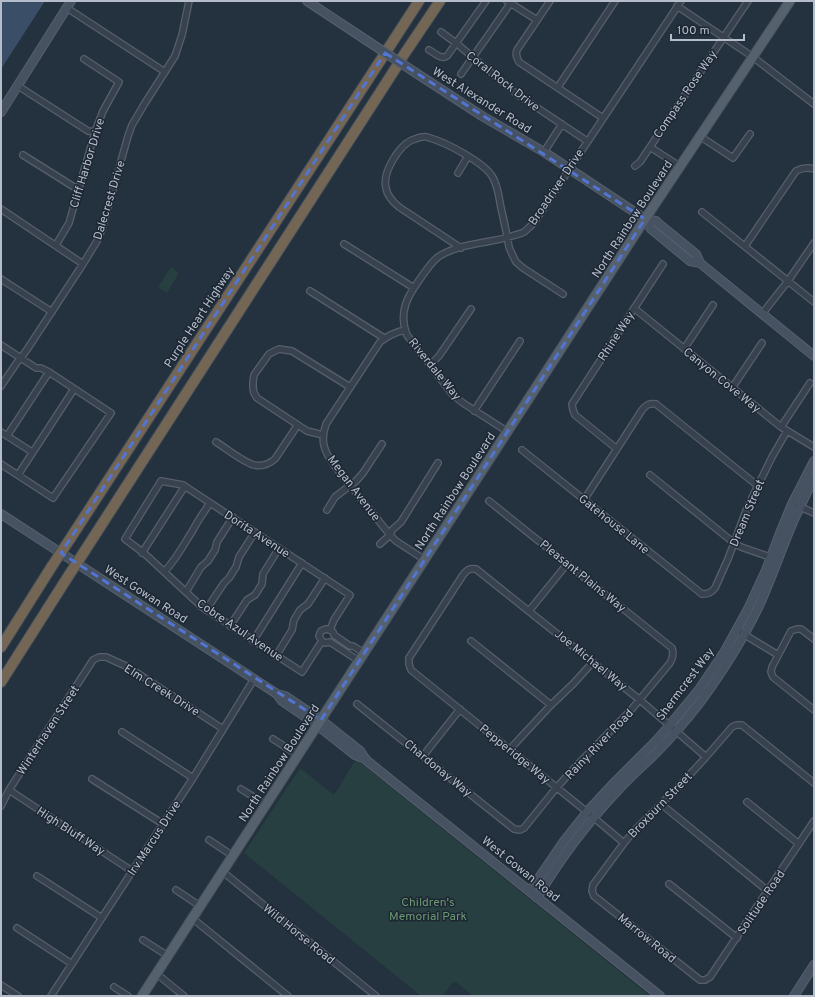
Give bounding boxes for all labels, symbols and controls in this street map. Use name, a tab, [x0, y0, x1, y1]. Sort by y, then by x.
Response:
scale bar	[671, 16, 744, 42]
text: 100 m	[677, 23, 710, 39]
street label: Compass Rose Way	[650, 47, 721, 142]
street label: Coral Rock Drive	[462, 48, 543, 116]
street label: West Alexander Road	[429, 64, 534, 138]
street label: Cliff Harbor Drive	[67, 116, 109, 210]
street label: Broadriver Drive	[525, 146, 588, 229]
street label: North Rainbow Boulevard	[589, 158, 677, 281]
street label: Dalecrest Drive	[90, 159, 130, 242]
street label: Purple Heart Highway	[161, 264, 239, 371]
street label: Rhine Way	[595, 309, 639, 364]
street label: Riverdale Way	[404, 335, 464, 404]
street label: Canyon Cove Way	[679, 345, 764, 417]
street label: North Rainbow Boulevard	[412, 430, 500, 553]
street label: Megan Avenue	[323, 452, 383, 525]
street label: Dream Street	[727, 477, 769, 549]
street label: Gatehouse Lane	[575, 491, 652, 558]
street label: Dorita Avenue	[220, 508, 292, 562]
street label: Pleasant Plains Way	[536, 537, 629, 617]
street label: West Gowan Road	[101, 562, 190, 628]
street label: Cobre Azul Avenue	[193, 596, 286, 666]
street label: Joe Michael Way	[551, 626, 630, 695]
street label: Shermcrest Way	[653, 645, 718, 724]
street label: Elm Creek Drive	[121, 661, 202, 720]
street label: Winterhaven Street	[14, 683, 84, 778]
street label: North Rainbow Boulevard	[236, 702, 324, 825]
street label: Rainy River Road	[562, 706, 637, 783]
street label: Pepperidge Way	[476, 721, 553, 788]
street label: Chardonay Way	[400, 736, 475, 801]
street label: Broxburn Street	[625, 769, 696, 842]
street label: Irv Marcus Drive	[125, 798, 185, 879]
street label: High Bluff Way	[33, 804, 108, 860]
street label: West Gowan Road	[478, 833, 563, 906]
street label: Solitude Road	[734, 867, 789, 938]
park label: Children's Memorial Park	[389, 895, 467, 925]
street label: Wild Horse Road	[259, 901, 338, 969]
street label: Marrow Road	[614, 910, 679, 967]

